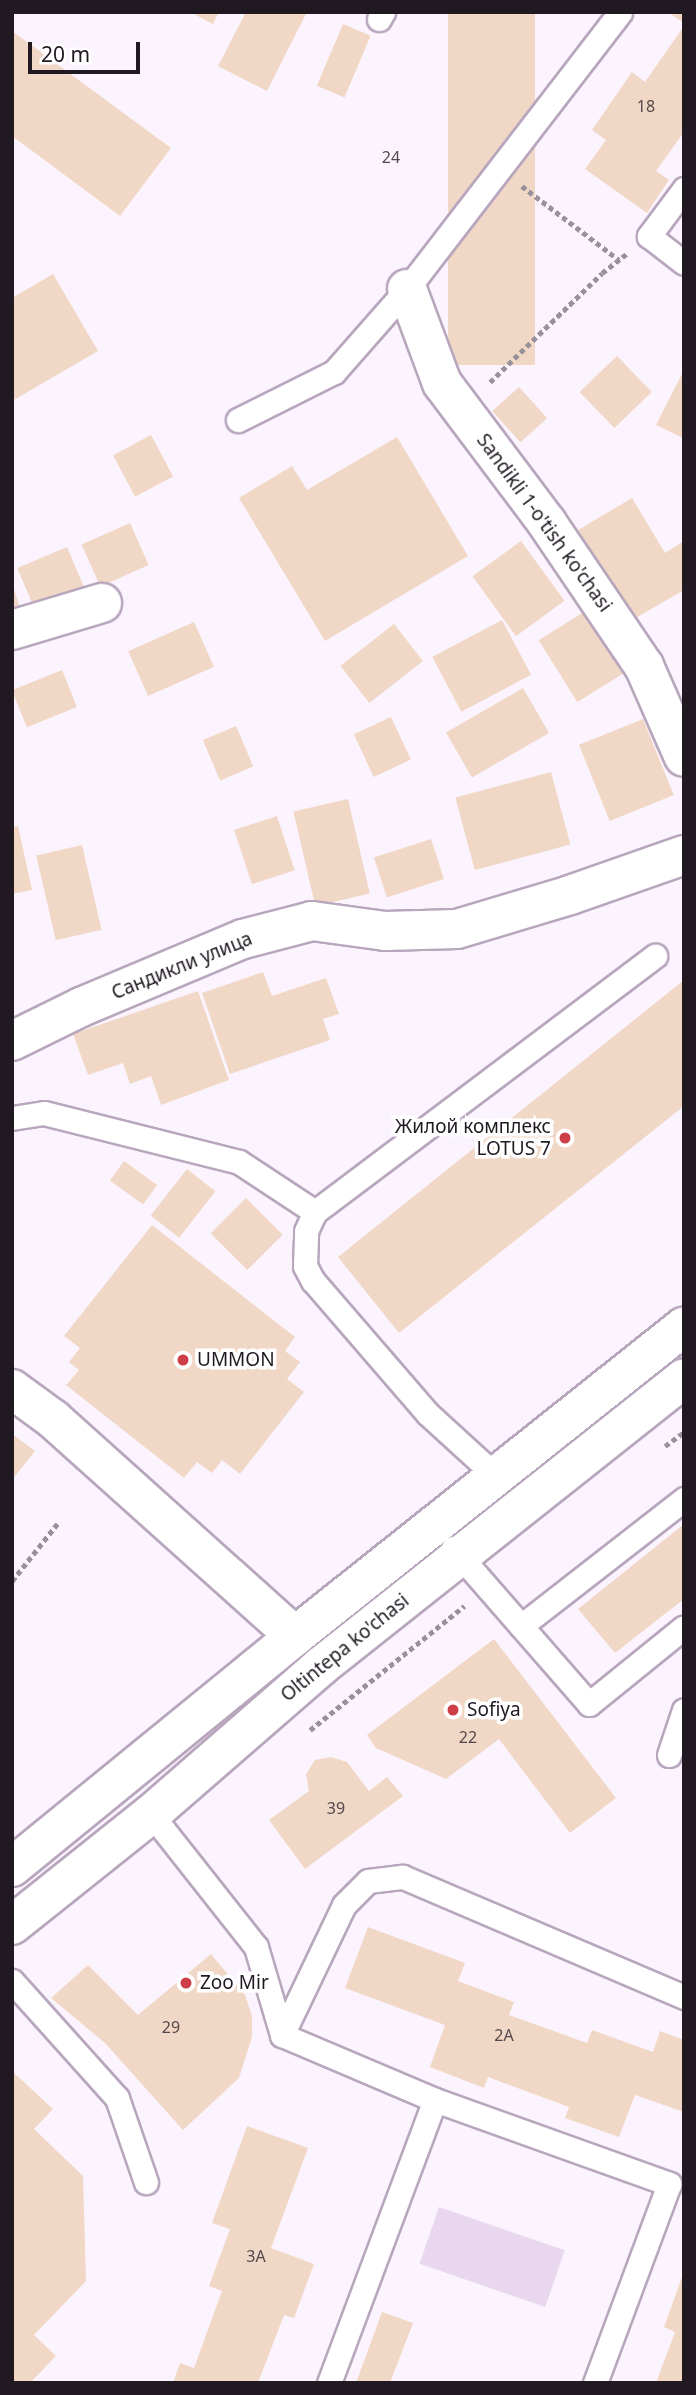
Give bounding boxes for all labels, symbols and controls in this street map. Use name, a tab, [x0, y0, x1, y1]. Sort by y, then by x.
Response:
scale bar	[32, 28, 144, 72]
text: 20 m	[41, 40, 90, 68]
house number: 18	[637, 96, 655, 116]
house number: 24	[382, 147, 400, 167]
street label: Sandikli 1-o'tish ko'chasi	[472, 430, 616, 616]
street label: Сандикли улица	[108, 927, 256, 1005]
place label: Жилой комплекс LOTUS 7	[395, 1116, 551, 1160]
marker: Жилой комплекс LOTUS 7	[557, 1130, 573, 1146]
place label: UMMON	[197, 1349, 275, 1371]
marker: UMMON	[175, 1352, 191, 1368]
street label: Oltintepa ko'chasi	[276, 1589, 414, 1707]
place label: Sofiya	[467, 1699, 521, 1721]
marker: Sofiya	[445, 1702, 461, 1718]
house number: 22	[459, 1727, 477, 1747]
house number: 39	[327, 1798, 345, 1818]
place label: Zoo Mir	[200, 1972, 269, 1994]
marker: Zoo Mir	[178, 1975, 194, 1991]
house number: 29	[162, 2017, 180, 2037]
house number: 2A	[494, 2025, 514, 2045]
house number: 3A	[246, 2246, 266, 2266]

